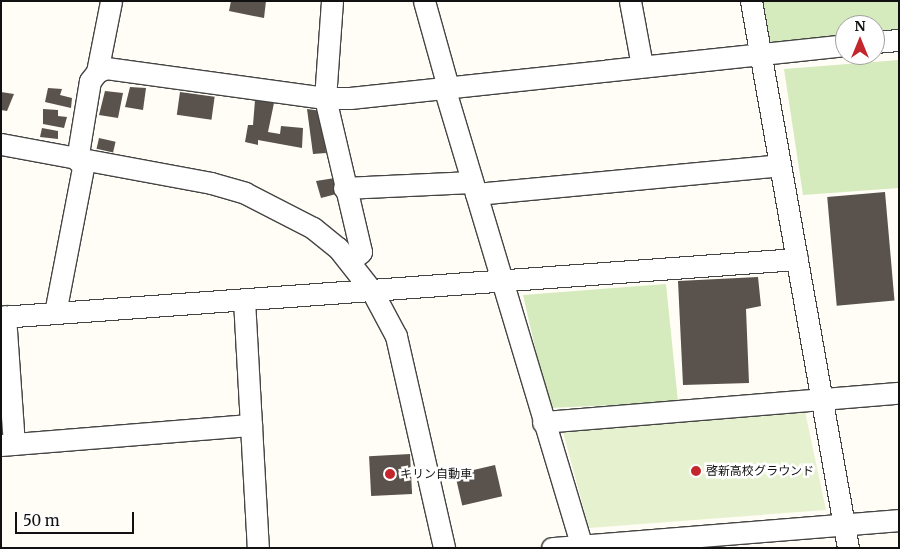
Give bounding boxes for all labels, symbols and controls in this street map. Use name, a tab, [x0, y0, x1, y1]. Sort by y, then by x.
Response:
north arrow	[835, 15, 885, 65]
text: N	[854, 17, 866, 35]
place label: 啓新高校グラウンド	[706, 464, 814, 478]
marker: 啓新高校グラウンド	[690, 465, 702, 477]
place label: キリン自動車	[400, 467, 472, 481]
marker: キリン自動車	[384, 468, 396, 480]
scale bar	[18, 502, 136, 534]
text: 50 m	[23, 511, 60, 530]

